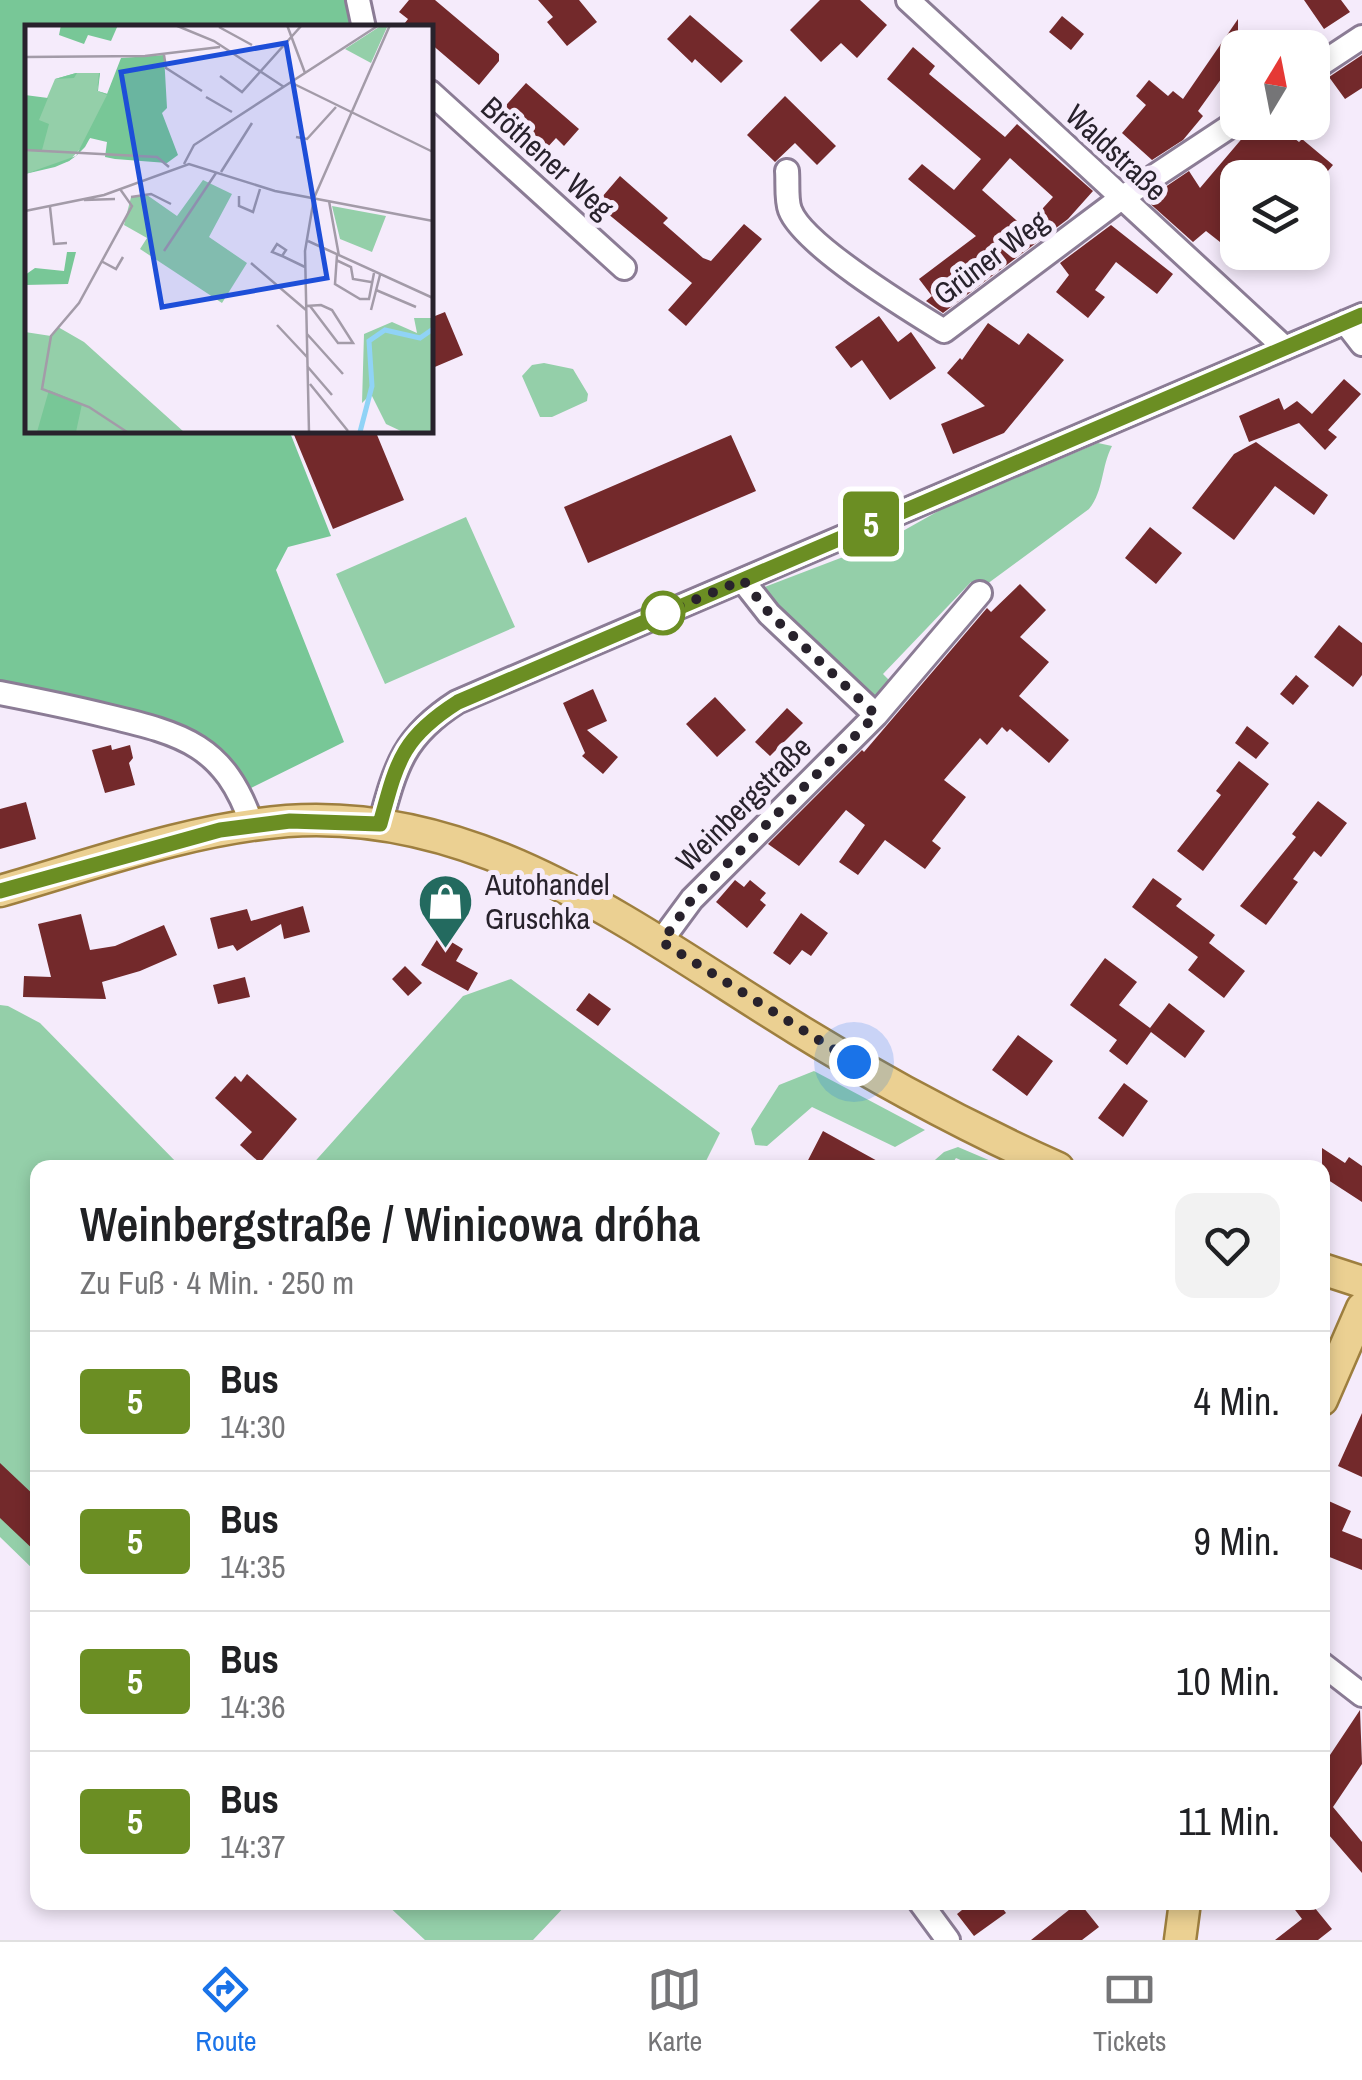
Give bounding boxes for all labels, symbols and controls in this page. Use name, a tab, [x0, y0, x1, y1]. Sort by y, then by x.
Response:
inset map	[25, 25, 432, 432]
north arrow	[1220, 30, 1330, 140]
map controls	[1220, 30, 1330, 270]
street label: Bröthener Weg	[473, 87, 623, 228]
street label: Waldstraße	[1057, 95, 1176, 209]
button: layers	[1220, 160, 1330, 270]
street label: Grüner Weg	[925, 201, 1056, 313]
line badge: 5	[838, 492, 904, 556]
text: 5	[863, 501, 879, 548]
unlabelled marker	[642, 592, 684, 634]
street label: Weinbergstraße	[667, 727, 820, 880]
place label: Autohandel Gruschka	[484, 864, 609, 938]
shop icon: Autohandel Gruschka	[416, 872, 476, 951]
your location	[829, 1037, 879, 1087]
text: Weinbergstraße / Winicowa dróha	[80, 1191, 700, 1256]
button: heart	[1175, 1193, 1280, 1298]
text: Zu Fuß · 4 Min. · 250 m	[80, 1261, 354, 1304]
text: Bus	[220, 1354, 279, 1405]
text: 4 Min.	[1193, 1376, 1280, 1427]
text: 5	[127, 1378, 143, 1425]
text: 14:30	[220, 1405, 286, 1448]
text: Bus	[220, 1494, 279, 1545]
text: 9 Min.	[1193, 1516, 1280, 1567]
text: 5	[127, 1518, 143, 1565]
text: 14:35	[220, 1545, 286, 1588]
text: Bus	[220, 1634, 279, 1685]
text: 10 Min.	[1176, 1656, 1280, 1707]
text: 5	[127, 1658, 143, 1705]
text: 14:36	[220, 1685, 286, 1728]
text: Bus	[220, 1774, 279, 1825]
text: 11 Min.	[1178, 1796, 1280, 1847]
text: 5	[127, 1798, 143, 1845]
text: 14:37	[220, 1825, 286, 1868]
tab: Route	[195, 1962, 257, 2060]
tab: Karte	[647, 1962, 702, 2060]
tab: Tickets	[1093, 1962, 1167, 2060]

